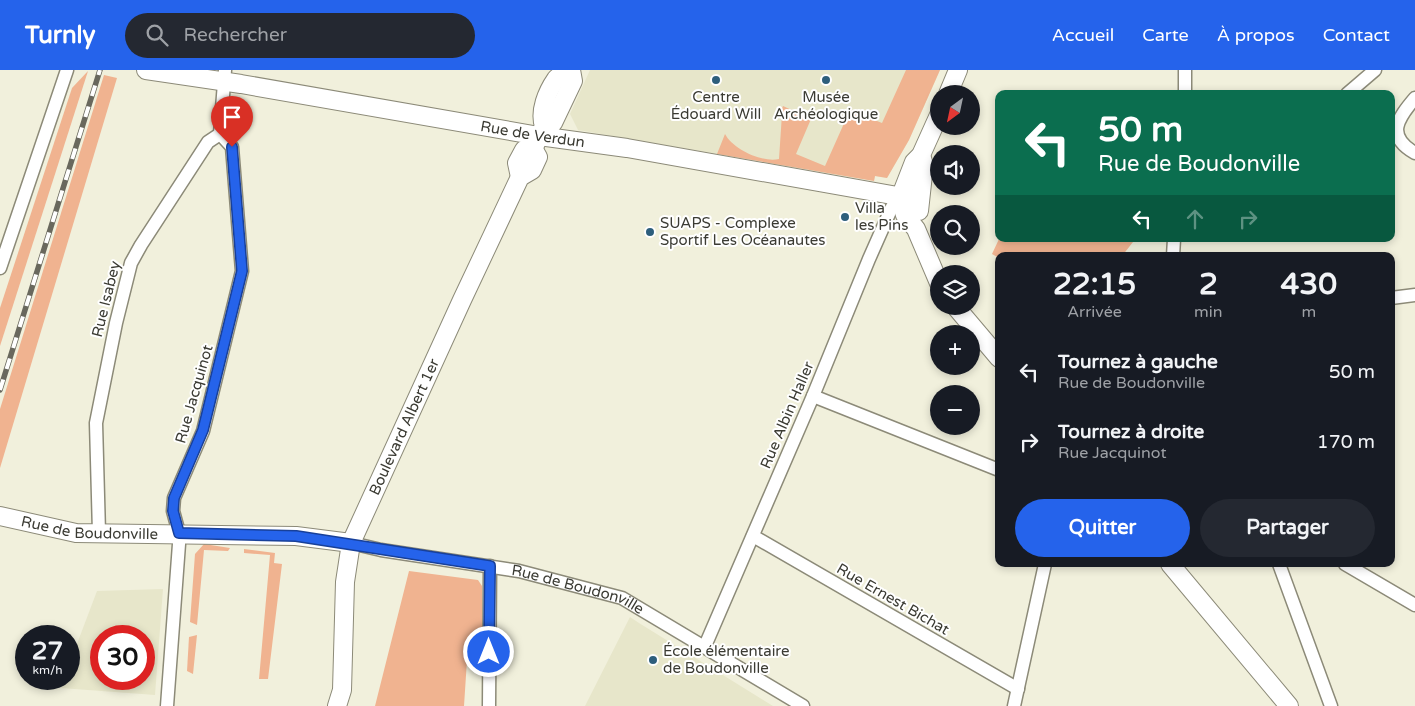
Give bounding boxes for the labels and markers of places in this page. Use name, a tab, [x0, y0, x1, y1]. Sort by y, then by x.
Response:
marker: Centre Édouard Will	[710, 74, 722, 86]
marker: Musée Archéologique	[820, 74, 832, 86]
place label: Centre Édouard Will	[671, 88, 761, 123]
place label: Musée Archéologique	[774, 88, 878, 123]
pin	[211, 96, 253, 147]
place label: Villa les Pins	[855, 199, 908, 234]
marker: Villa les Pins	[839, 211, 851, 223]
place label: SUAPS - Complexe Sportif Les Océanautes	[660, 214, 825, 249]
marker: SUAPS - Complexe Sportif Les Océanautes	[644, 226, 656, 238]
place label: École élémentaire de Boudonville	[663, 642, 789, 677]
marker: École élémentaire de Boudonville	[647, 654, 659, 666]

